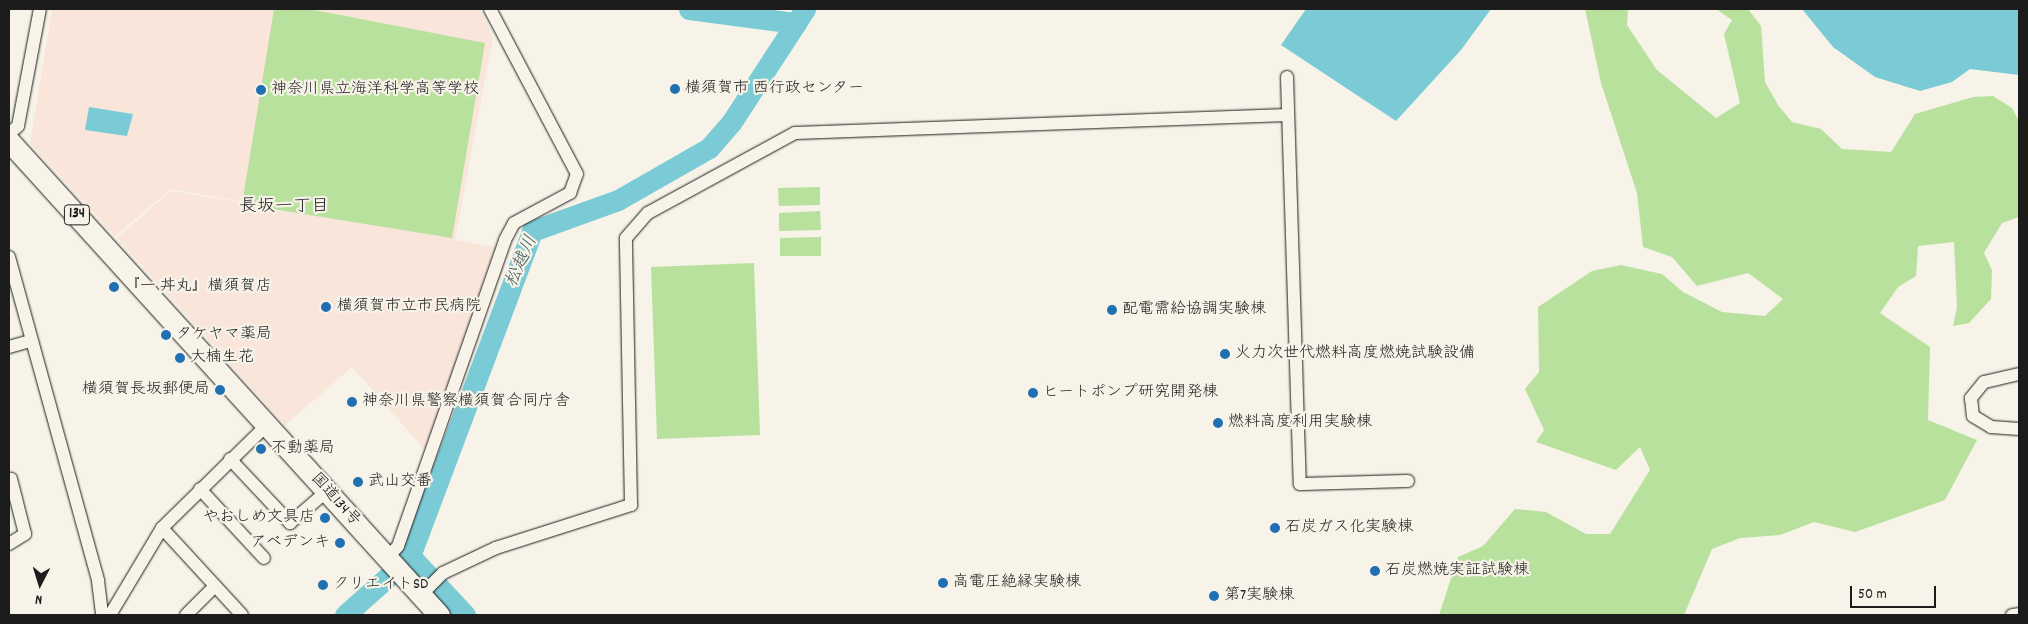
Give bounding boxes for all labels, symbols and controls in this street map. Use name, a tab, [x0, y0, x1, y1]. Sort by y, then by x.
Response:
place label: 横須賀市 西行政センター	[685, 79, 865, 99]
place label: 神奈川県立海洋科学高等学校	[271, 80, 479, 100]
marker: 横須賀市 西行政センター	[669, 83, 681, 95]
marker: 神奈川県立海洋科学高等学校	[255, 84, 267, 96]
district label: 長坂一丁目	[239, 197, 329, 219]
road number: 134	[63, 202, 91, 228]
water label: 松越川	[502, 233, 544, 291]
place label: 『一 丼丸』横須賀店	[124, 277, 272, 297]
marker: 『一 丼丸』横須賀店	[108, 281, 120, 293]
place label: 横須賀市立市民病院	[337, 297, 481, 317]
marker: 横須賀市立市民病院	[319, 300, 333, 314]
place label: 配電需給協調実験棟	[1122, 300, 1266, 320]
marker: 配電需給協調実験棟	[1106, 304, 1118, 316]
place label: タケヤマ薬局	[176, 325, 272, 345]
marker: タケヤマ薬局	[160, 329, 172, 341]
place label: 火力次世代燃料高度燃焼試験設備	[1235, 344, 1475, 364]
place label: 大楠生花	[190, 348, 254, 368]
marker: 火力次世代燃料高度燃焼試験設備	[1219, 348, 1231, 360]
marker: 大楠生花	[174, 352, 186, 364]
place label: 横須賀長坂郵便局	[82, 380, 210, 400]
place label: ヒートポンプ研究開発棟	[1043, 383, 1218, 403]
marker: 横須賀長坂郵便局	[214, 384, 226, 396]
marker: ヒートポンプ研究開発棟	[1027, 387, 1039, 399]
place label: 神奈川県警察横須賀合同庁舎	[362, 392, 570, 412]
marker: 神奈川県警察横須賀合同庁舎	[346, 396, 358, 408]
place label: 燃料高度利用実験棟	[1228, 413, 1372, 433]
marker: 燃料高度利用実験棟	[1212, 417, 1224, 429]
place label: 不動薬局	[271, 439, 335, 459]
marker: 不動薬局	[255, 443, 267, 455]
street label: 国道134号	[306, 469, 364, 531]
place label: 武山交番	[368, 472, 432, 492]
marker: 武山交番	[352, 476, 364, 488]
place label: やおしめ文具店	[203, 508, 315, 528]
marker: やおしめ文具店	[319, 512, 331, 524]
place label: 石炭ガス化実験棟	[1285, 518, 1413, 538]
marker: 石炭ガス化実験棟	[1269, 522, 1281, 534]
place label: アベデンキ	[250, 533, 330, 553]
marker: アベデンキ	[334, 537, 346, 549]
north arrow	[15, 559, 65, 609]
place label: 石炭燃焼実証試験棟	[1385, 561, 1529, 581]
marker: 石炭燃焼実証試験棟	[1369, 565, 1381, 577]
place label: 高電圧絶縁実験棟	[953, 573, 1081, 593]
place label: クリエイトSD	[333, 575, 428, 595]
scale bar	[1853, 576, 1939, 608]
marker: 高電圧絶縁実験棟	[937, 577, 949, 589]
marker: クリエイトSD	[317, 579, 329, 591]
text: 50 m	[1858, 584, 1887, 606]
place label: 第7実験棟	[1224, 586, 1294, 606]
text: N	[34, 589, 43, 609]
marker: 第7実験棟	[1208, 590, 1220, 602]

